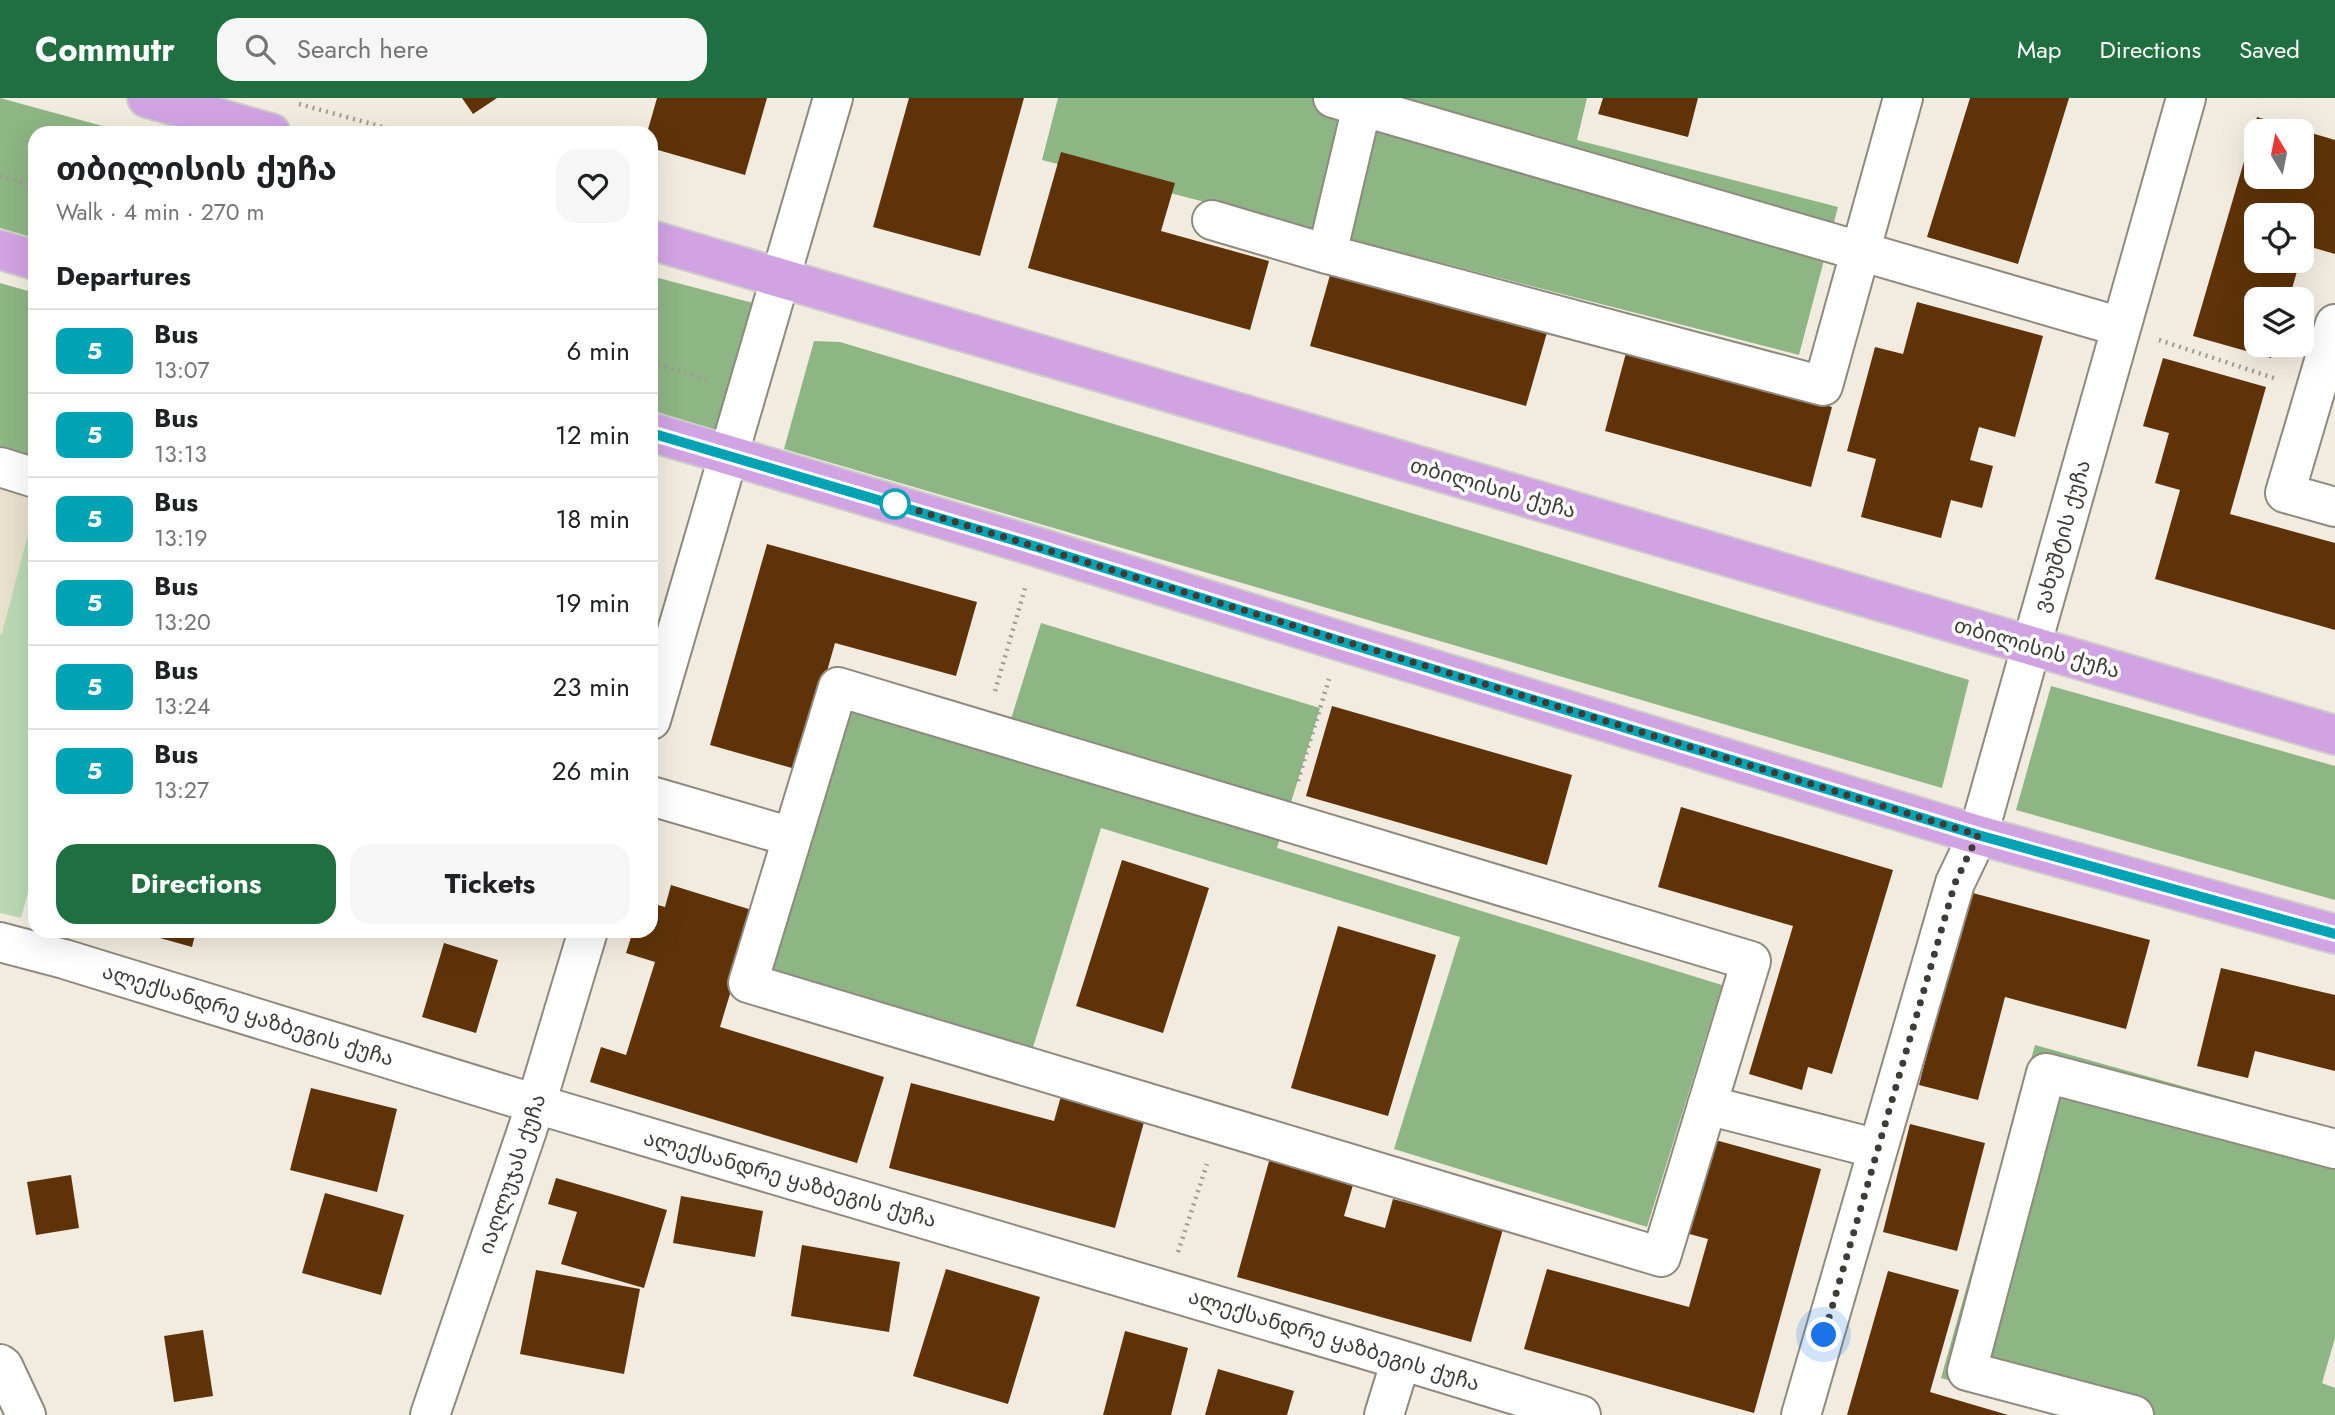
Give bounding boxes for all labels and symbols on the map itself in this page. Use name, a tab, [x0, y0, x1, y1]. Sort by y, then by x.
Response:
north arrow	[2244, 119, 2314, 189]
street label: თბილისის ქუჩა	[1407, 450, 1579, 526]
street label: ვახუშტის ქუჩა	[2026, 456, 2098, 616]
unlabelled marker	[880, 489, 910, 519]
street label: თბილისის ქუჩა	[1951, 610, 2123, 686]
street label: ალექსანდრე ყაზბეგის ქუჩა	[99, 956, 397, 1074]
street label: იაღლუჯას ქუჩა	[471, 1090, 553, 1258]
street label: ალექსანდრე ყაზბეგის ქუჩა	[640, 1123, 940, 1235]
street label: ალექსანდრე ყაზბეგის ქუჩა	[1185, 1281, 1483, 1399]
your location	[1806, 1317, 1841, 1352]

